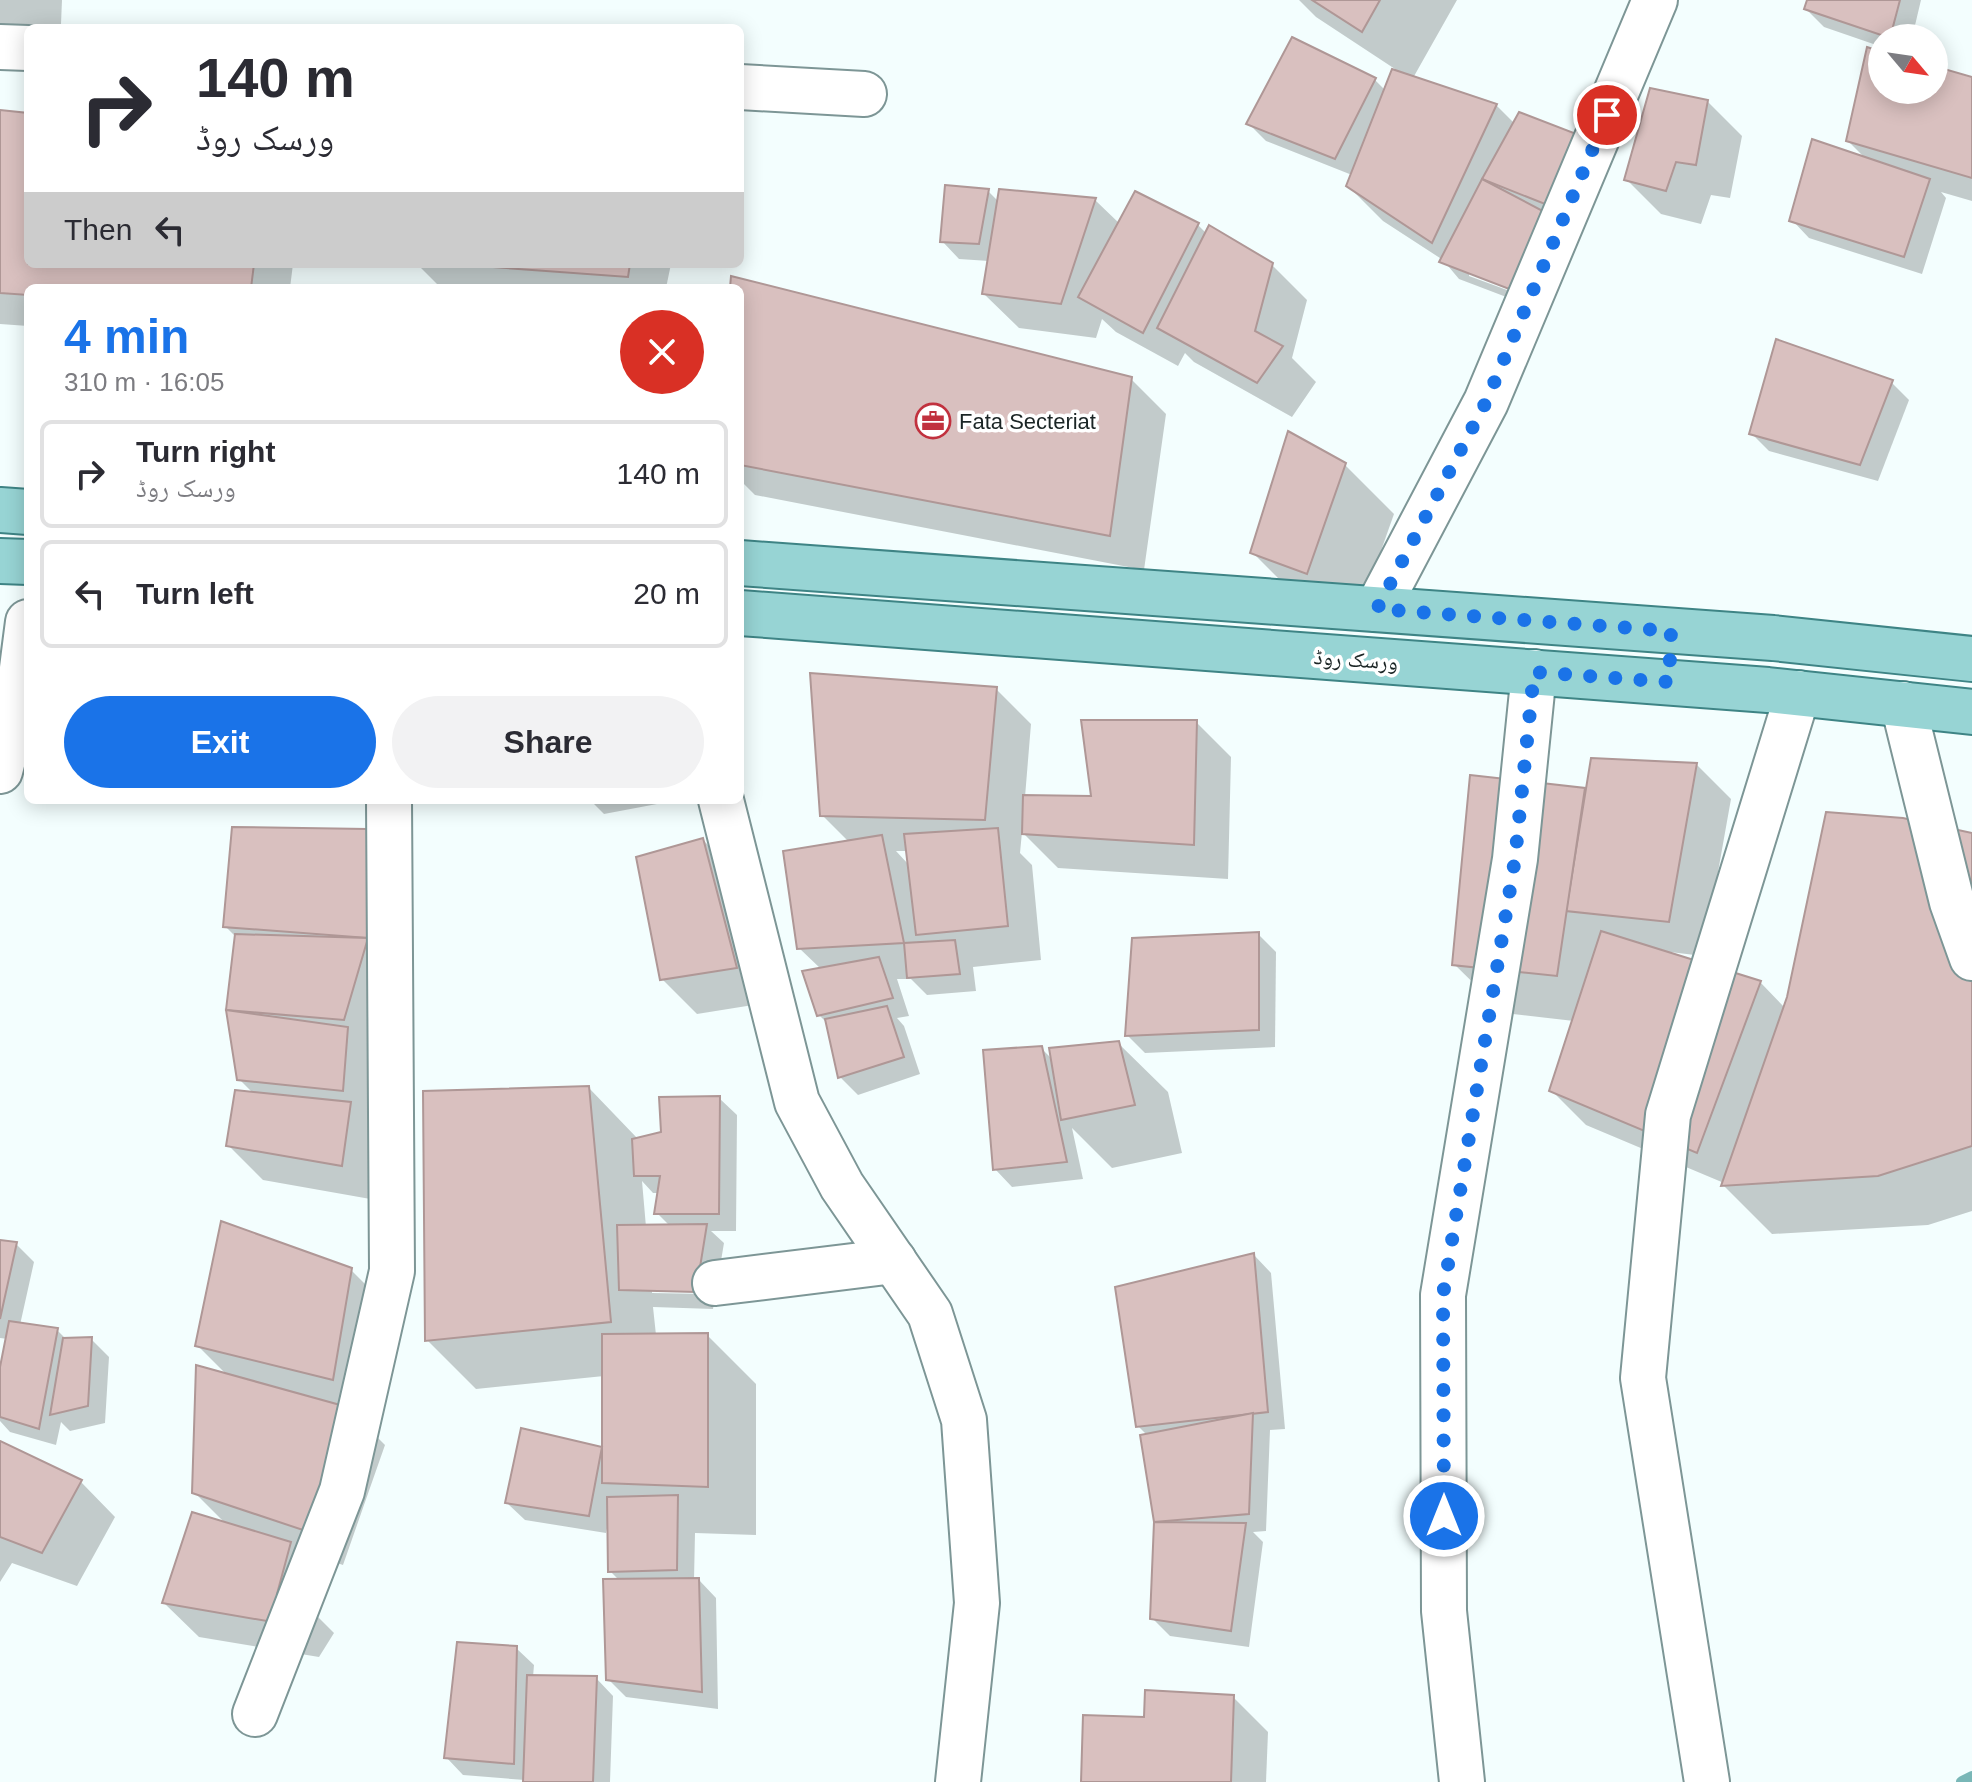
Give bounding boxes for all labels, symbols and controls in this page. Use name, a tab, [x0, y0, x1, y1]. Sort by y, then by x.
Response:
north arrow	[1868, 24, 1948, 104]
map controls	[1868, 24, 1948, 104]
text: 140 m	[196, 46, 355, 109]
icon: right	[64, 56, 168, 160]
pin	[1573, 81, 1641, 149]
icon: arrive	[1585, 93, 1629, 137]
text: ورسک روڈ	[196, 117, 334, 158]
icon: left	[148, 208, 192, 252]
text: Then	[64, 213, 132, 246]
text: 4 min	[64, 310, 189, 363]
button: close	[620, 310, 704, 394]
text: 310 m · 16:05	[64, 367, 224, 397]
office icon: Fata Secteriat	[914, 402, 952, 440]
place label: Fata Secteriat	[959, 409, 1096, 434]
text: Turn right	[136, 435, 275, 468]
icon: right	[68, 452, 112, 496]
text: 140 m	[617, 457, 700, 490]
text: ورسک روڈ	[136, 473, 236, 503]
icon: left	[68, 572, 112, 616]
text: Turn left	[136, 577, 254, 610]
text: 20 m	[633, 577, 700, 610]
street label: ورسک روڈ	[1313, 644, 1399, 675]
button: Exit	[64, 696, 376, 788]
button: Share	[392, 696, 704, 788]
position arrow	[1402, 1474, 1486, 1558]

